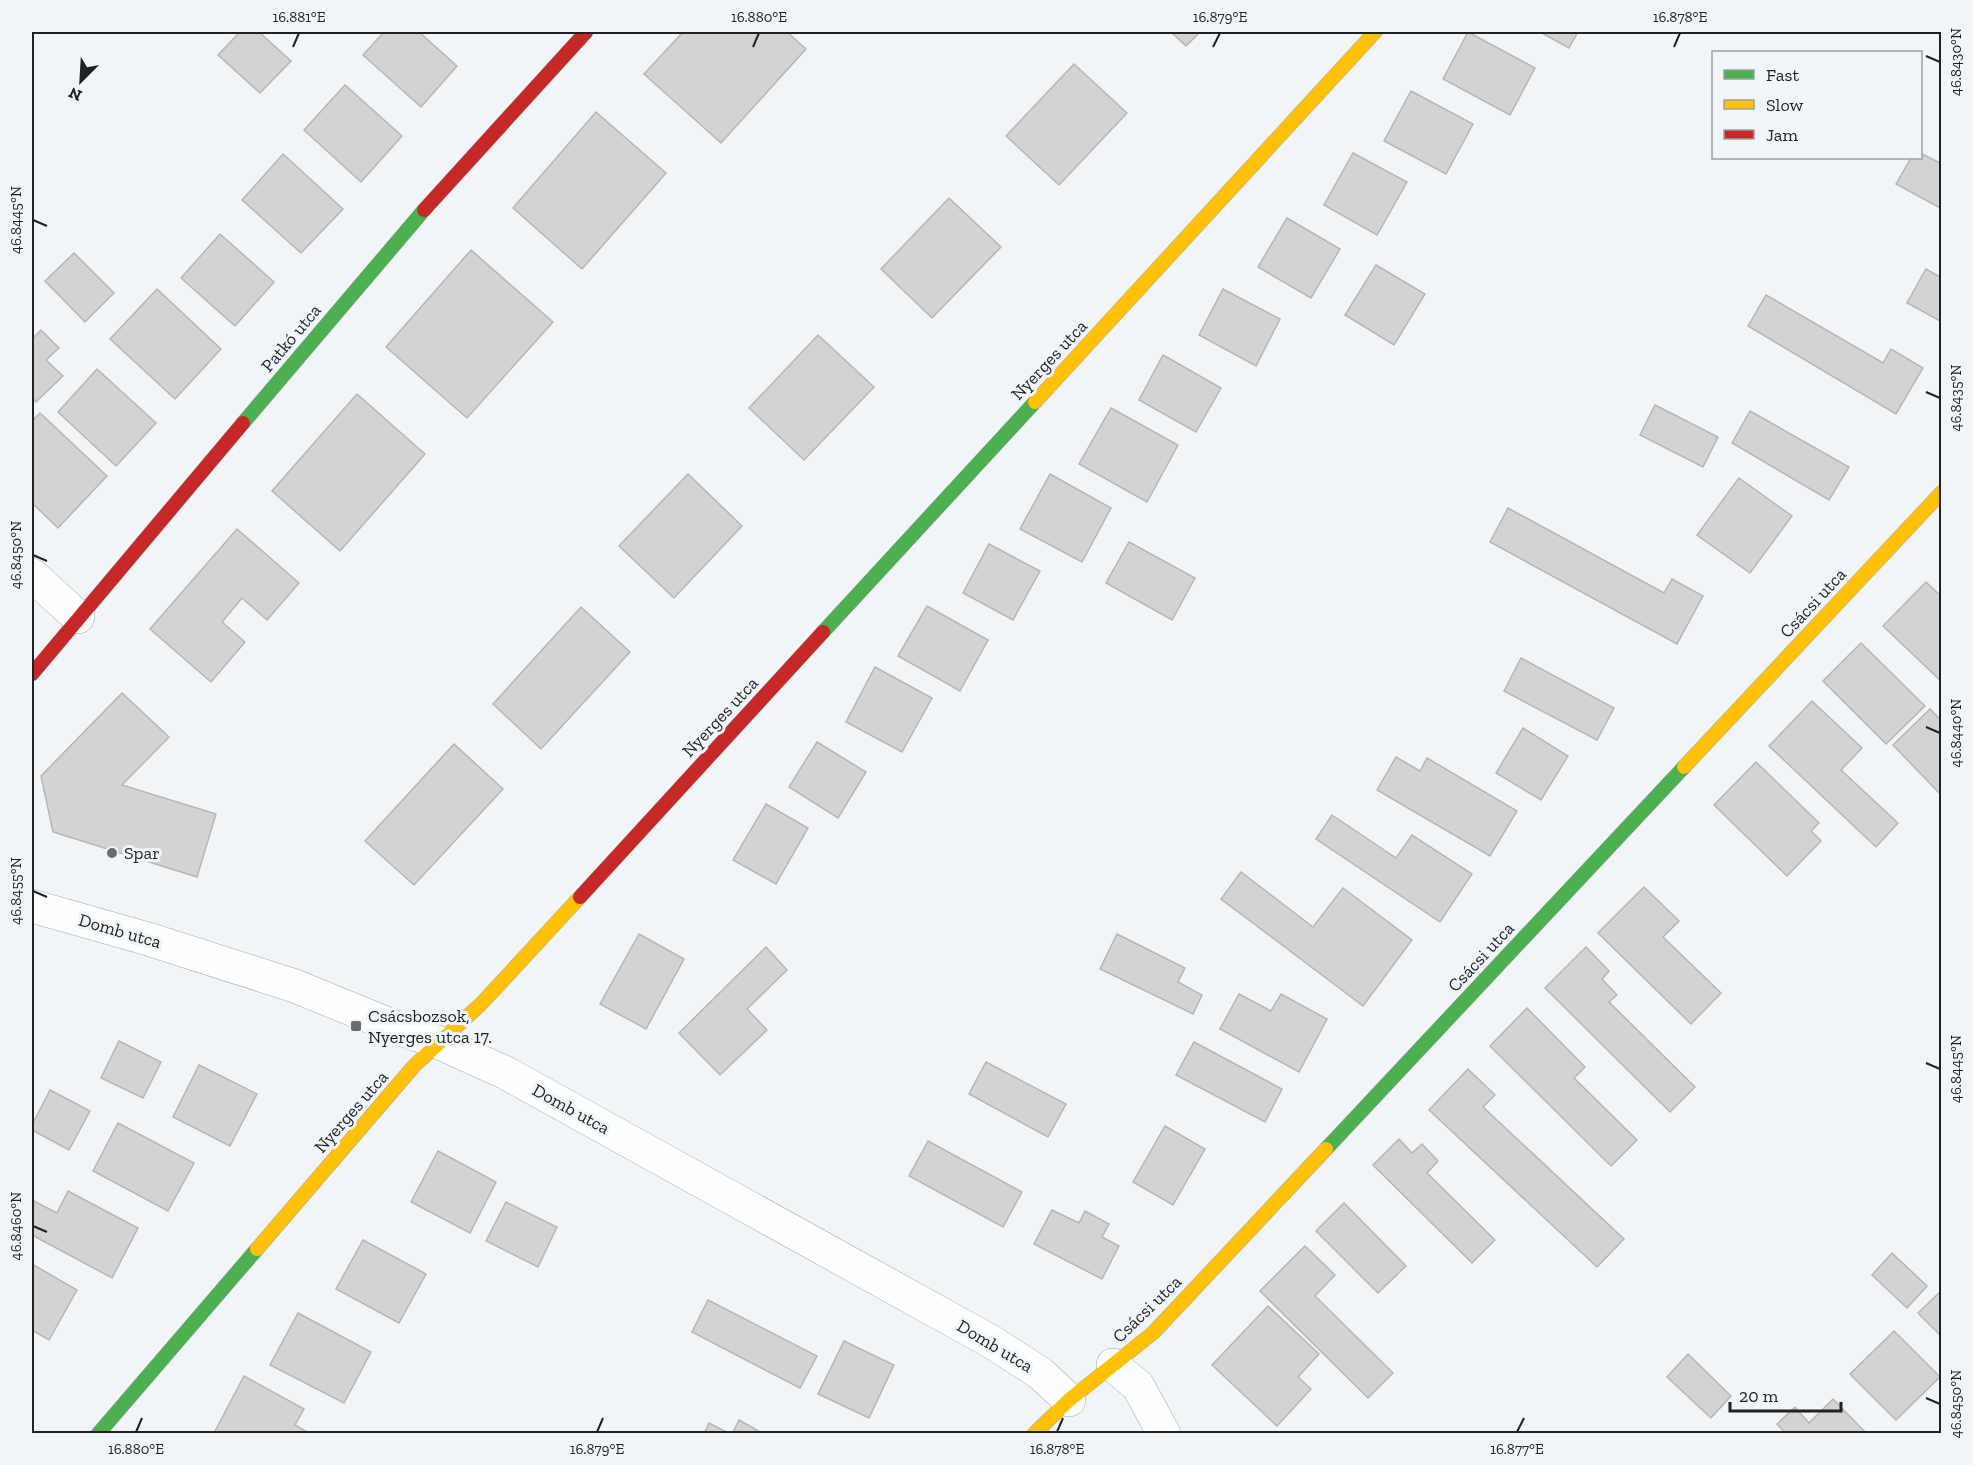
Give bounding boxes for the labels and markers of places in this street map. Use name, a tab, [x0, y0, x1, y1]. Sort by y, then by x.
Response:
place label: Spar	[124, 842, 160, 864]
marker: Spar	[105, 846, 119, 860]
place label: Csácsbozsok, Nyerges utca 17.	[368, 1005, 492, 1048]
marker: Csácsbozsok, Nyerges utca 17.	[349, 1019, 363, 1033]

